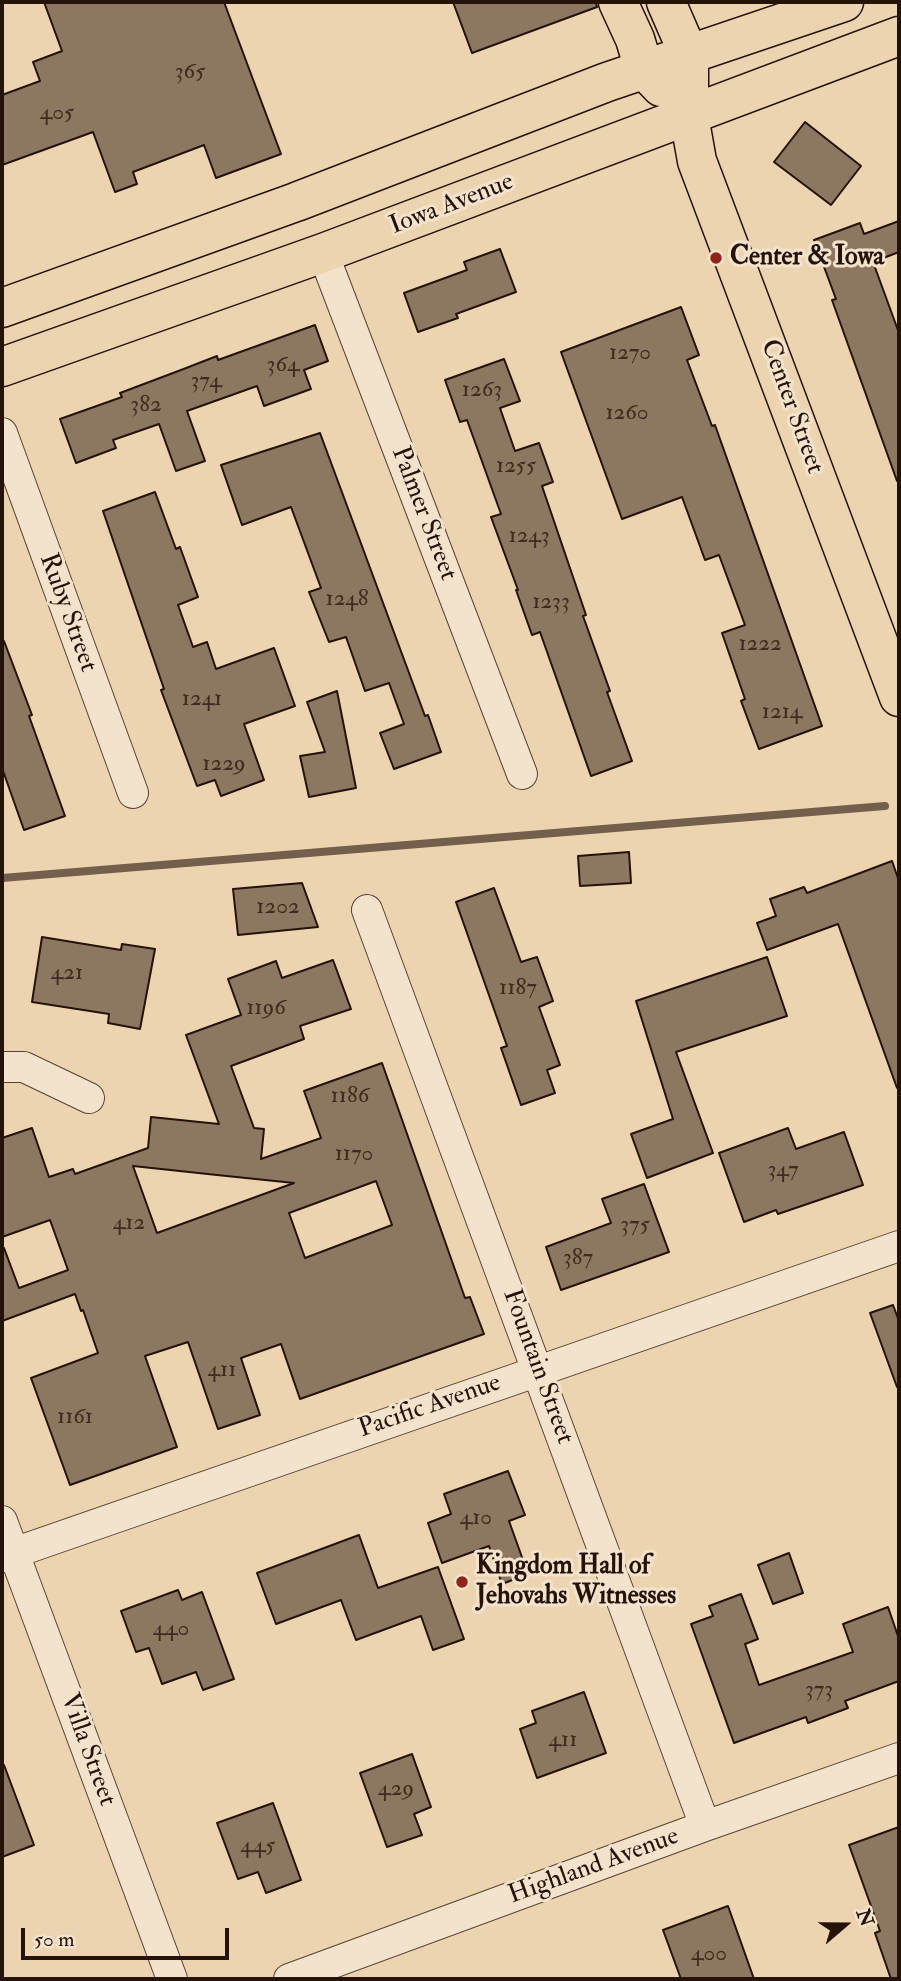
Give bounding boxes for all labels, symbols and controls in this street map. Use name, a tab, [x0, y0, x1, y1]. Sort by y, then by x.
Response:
house number: 365	[175, 59, 205, 87]
house number: 405	[40, 100, 74, 128]
street label: Iowa Avenue	[386, 167, 518, 243]
place label: Center & Iowa	[730, 242, 884, 274]
marker: Center & Iowa	[708, 250, 724, 266]
street label: Center Street	[752, 336, 830, 478]
house number: 1270	[609, 340, 651, 368]
house number: 364	[267, 352, 299, 380]
house number: 374	[190, 368, 222, 396]
house number: 1263	[462, 377, 502, 405]
house number: 382	[130, 392, 162, 420]
house number: 1260	[605, 400, 649, 428]
street label: Palmer Street	[383, 443, 463, 585]
house number: 1255	[496, 453, 536, 481]
house number: 1243	[508, 523, 550, 551]
street label: Ruby Street	[31, 549, 103, 677]
house number: 1248	[325, 586, 369, 614]
house number: 1233	[532, 589, 570, 617]
house number: 1222	[738, 631, 782, 659]
house number: 1241	[182, 686, 222, 714]
house number: 1214	[762, 699, 802, 727]
house number: 1229	[202, 751, 246, 779]
house number: 1202	[256, 894, 300, 922]
house number: 421	[51, 960, 83, 988]
house number: 1187	[499, 975, 537, 1003]
house number: 1196	[246, 995, 286, 1023]
house number: 1186	[331, 1083, 369, 1111]
house number: 1170	[335, 1141, 373, 1169]
house number: 347	[767, 1157, 799, 1185]
house number: 412	[113, 1210, 145, 1238]
house number: 375	[620, 1212, 650, 1240]
house number: 387	[563, 1245, 593, 1273]
street label: Fountain Street	[495, 1285, 579, 1449]
house number: 411	[208, 1357, 236, 1385]
street label: Pacific Avenue	[355, 1368, 505, 1446]
house number: 1161	[57, 1404, 93, 1432]
house number: 410	[460, 1505, 492, 1533]
place label: Kingdom Hall of Jehovahs Witnesses	[476, 1551, 676, 1612]
marker: Kingdom Hall of Jehovahs Witnesses	[454, 1574, 470, 1590]
house number: 440	[153, 1616, 189, 1644]
house number: 373	[805, 1677, 833, 1705]
street label: Villa Street	[52, 1690, 122, 1810]
house number: 411	[549, 1727, 577, 1755]
house number: 429	[378, 1776, 414, 1804]
street label: Highland Avenue	[505, 1822, 683, 1912]
house number: 445	[241, 1833, 275, 1861]
north arrow	[810, 1890, 880, 1960]
text: N	[851, 1906, 879, 1930]
scale bar	[24, 1914, 233, 1958]
text: 50 m	[34, 1926, 75, 1953]
house number: 400	[691, 1941, 727, 1969]

